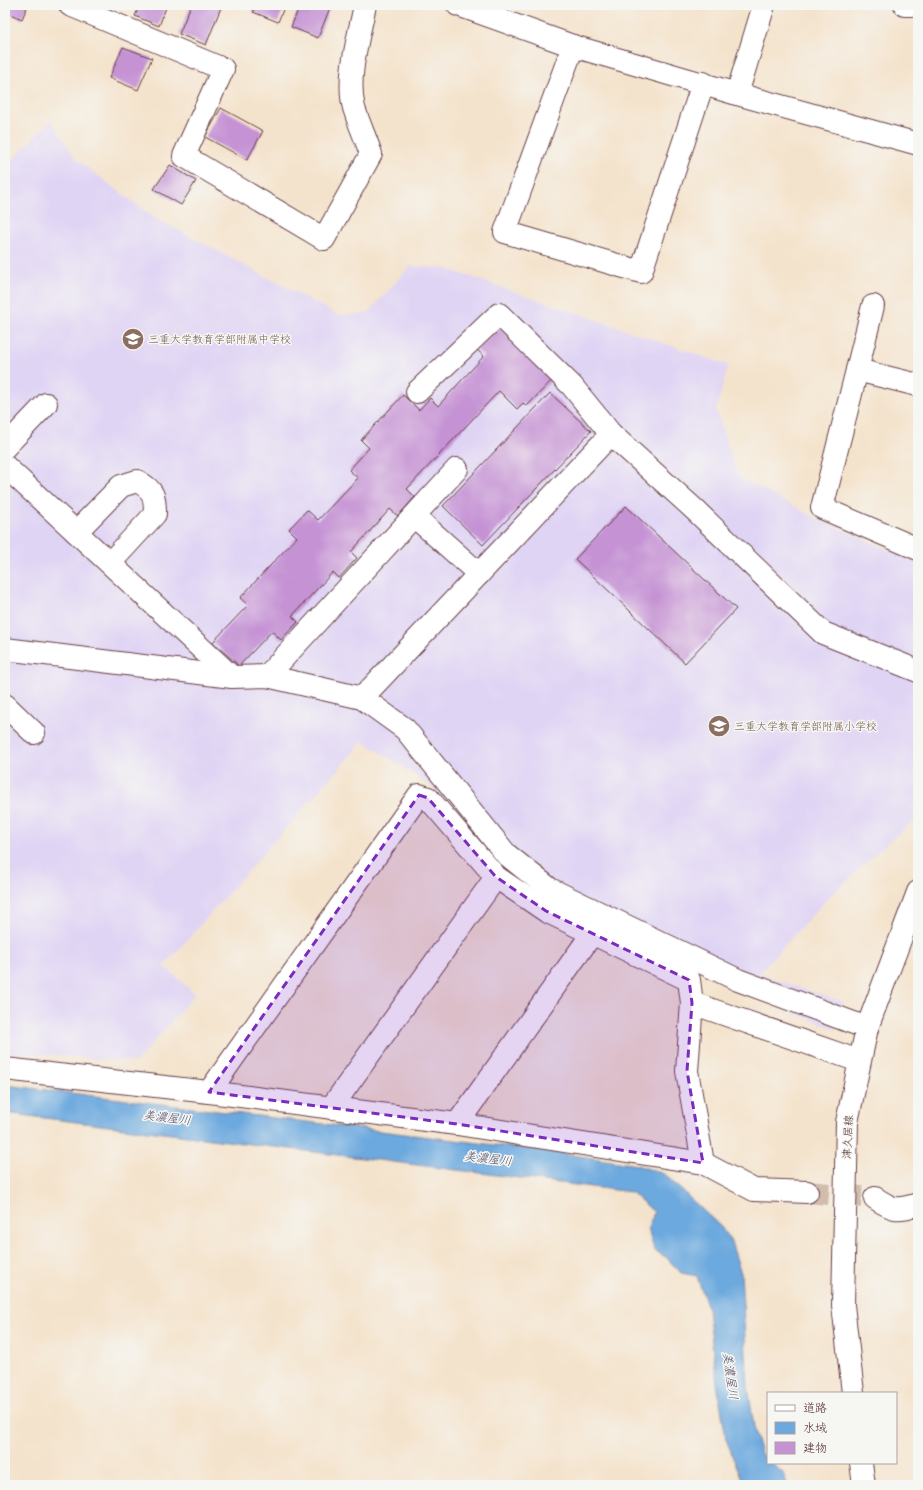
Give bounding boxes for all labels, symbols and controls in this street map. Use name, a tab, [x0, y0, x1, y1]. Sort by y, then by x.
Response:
school or university icon: 三重大学教育学部附属中学校	[120, 326, 146, 352]
place label: 三重大学教育学部附属中学校	[148, 333, 291, 346]
school or university icon: 三重大学教育学部附属小学校	[706, 713, 732, 739]
place label: 三重大学教育学部附属小学校	[734, 720, 877, 733]
water label: 美濃屋川	[142, 1108, 192, 1128]
street label: 津久居線	[840, 1115, 856, 1159]
water label: 美濃屋川	[463, 1149, 513, 1169]
water label: 美濃屋川	[719, 1351, 741, 1401]
legend	[767, 1392, 897, 1464]
text: 道路	[803, 1401, 827, 1416]
text: 水域	[803, 1421, 827, 1436]
text: 建物	[803, 1441, 827, 1456]

